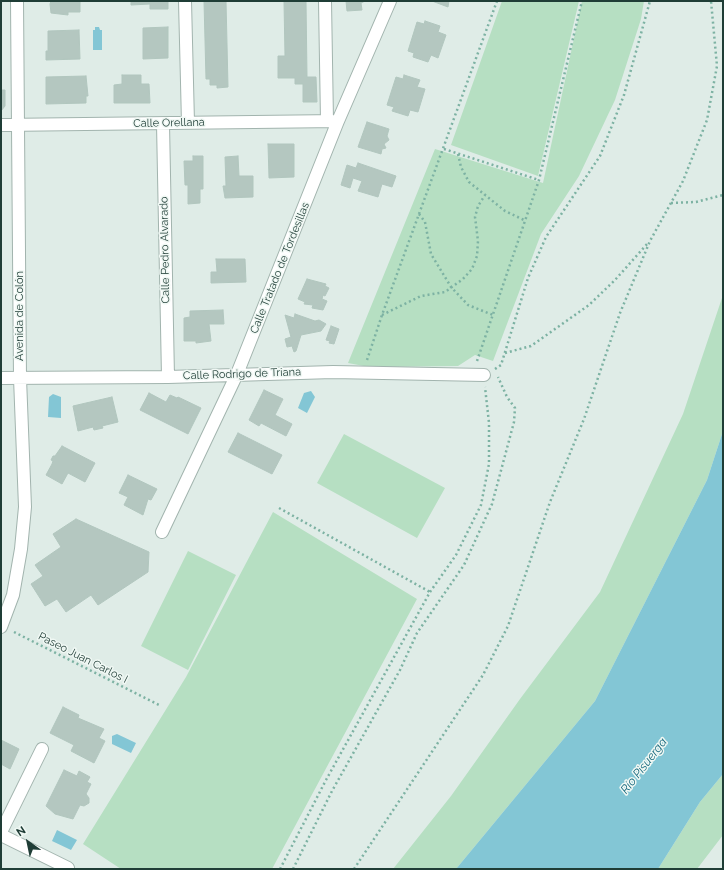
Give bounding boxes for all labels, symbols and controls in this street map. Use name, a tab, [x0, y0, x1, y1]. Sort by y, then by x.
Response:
street label: Calle Orellana	[133, 116, 205, 130]
street label: Calle Pedro Alvarado	[157, 196, 173, 304]
street label: Calle Tratado de Tordesillas	[248, 200, 312, 336]
street label: Avenida de Colón	[13, 271, 27, 361]
street label: Calle Rodrigo de Triana	[183, 365, 301, 383]
street label: Paseo Juan Carlos I	[36, 630, 130, 686]
water label: Río Pisuerga	[618, 735, 670, 797]
north arrow	[8, 822, 48, 862]
text: N	[14, 824, 28, 839]

